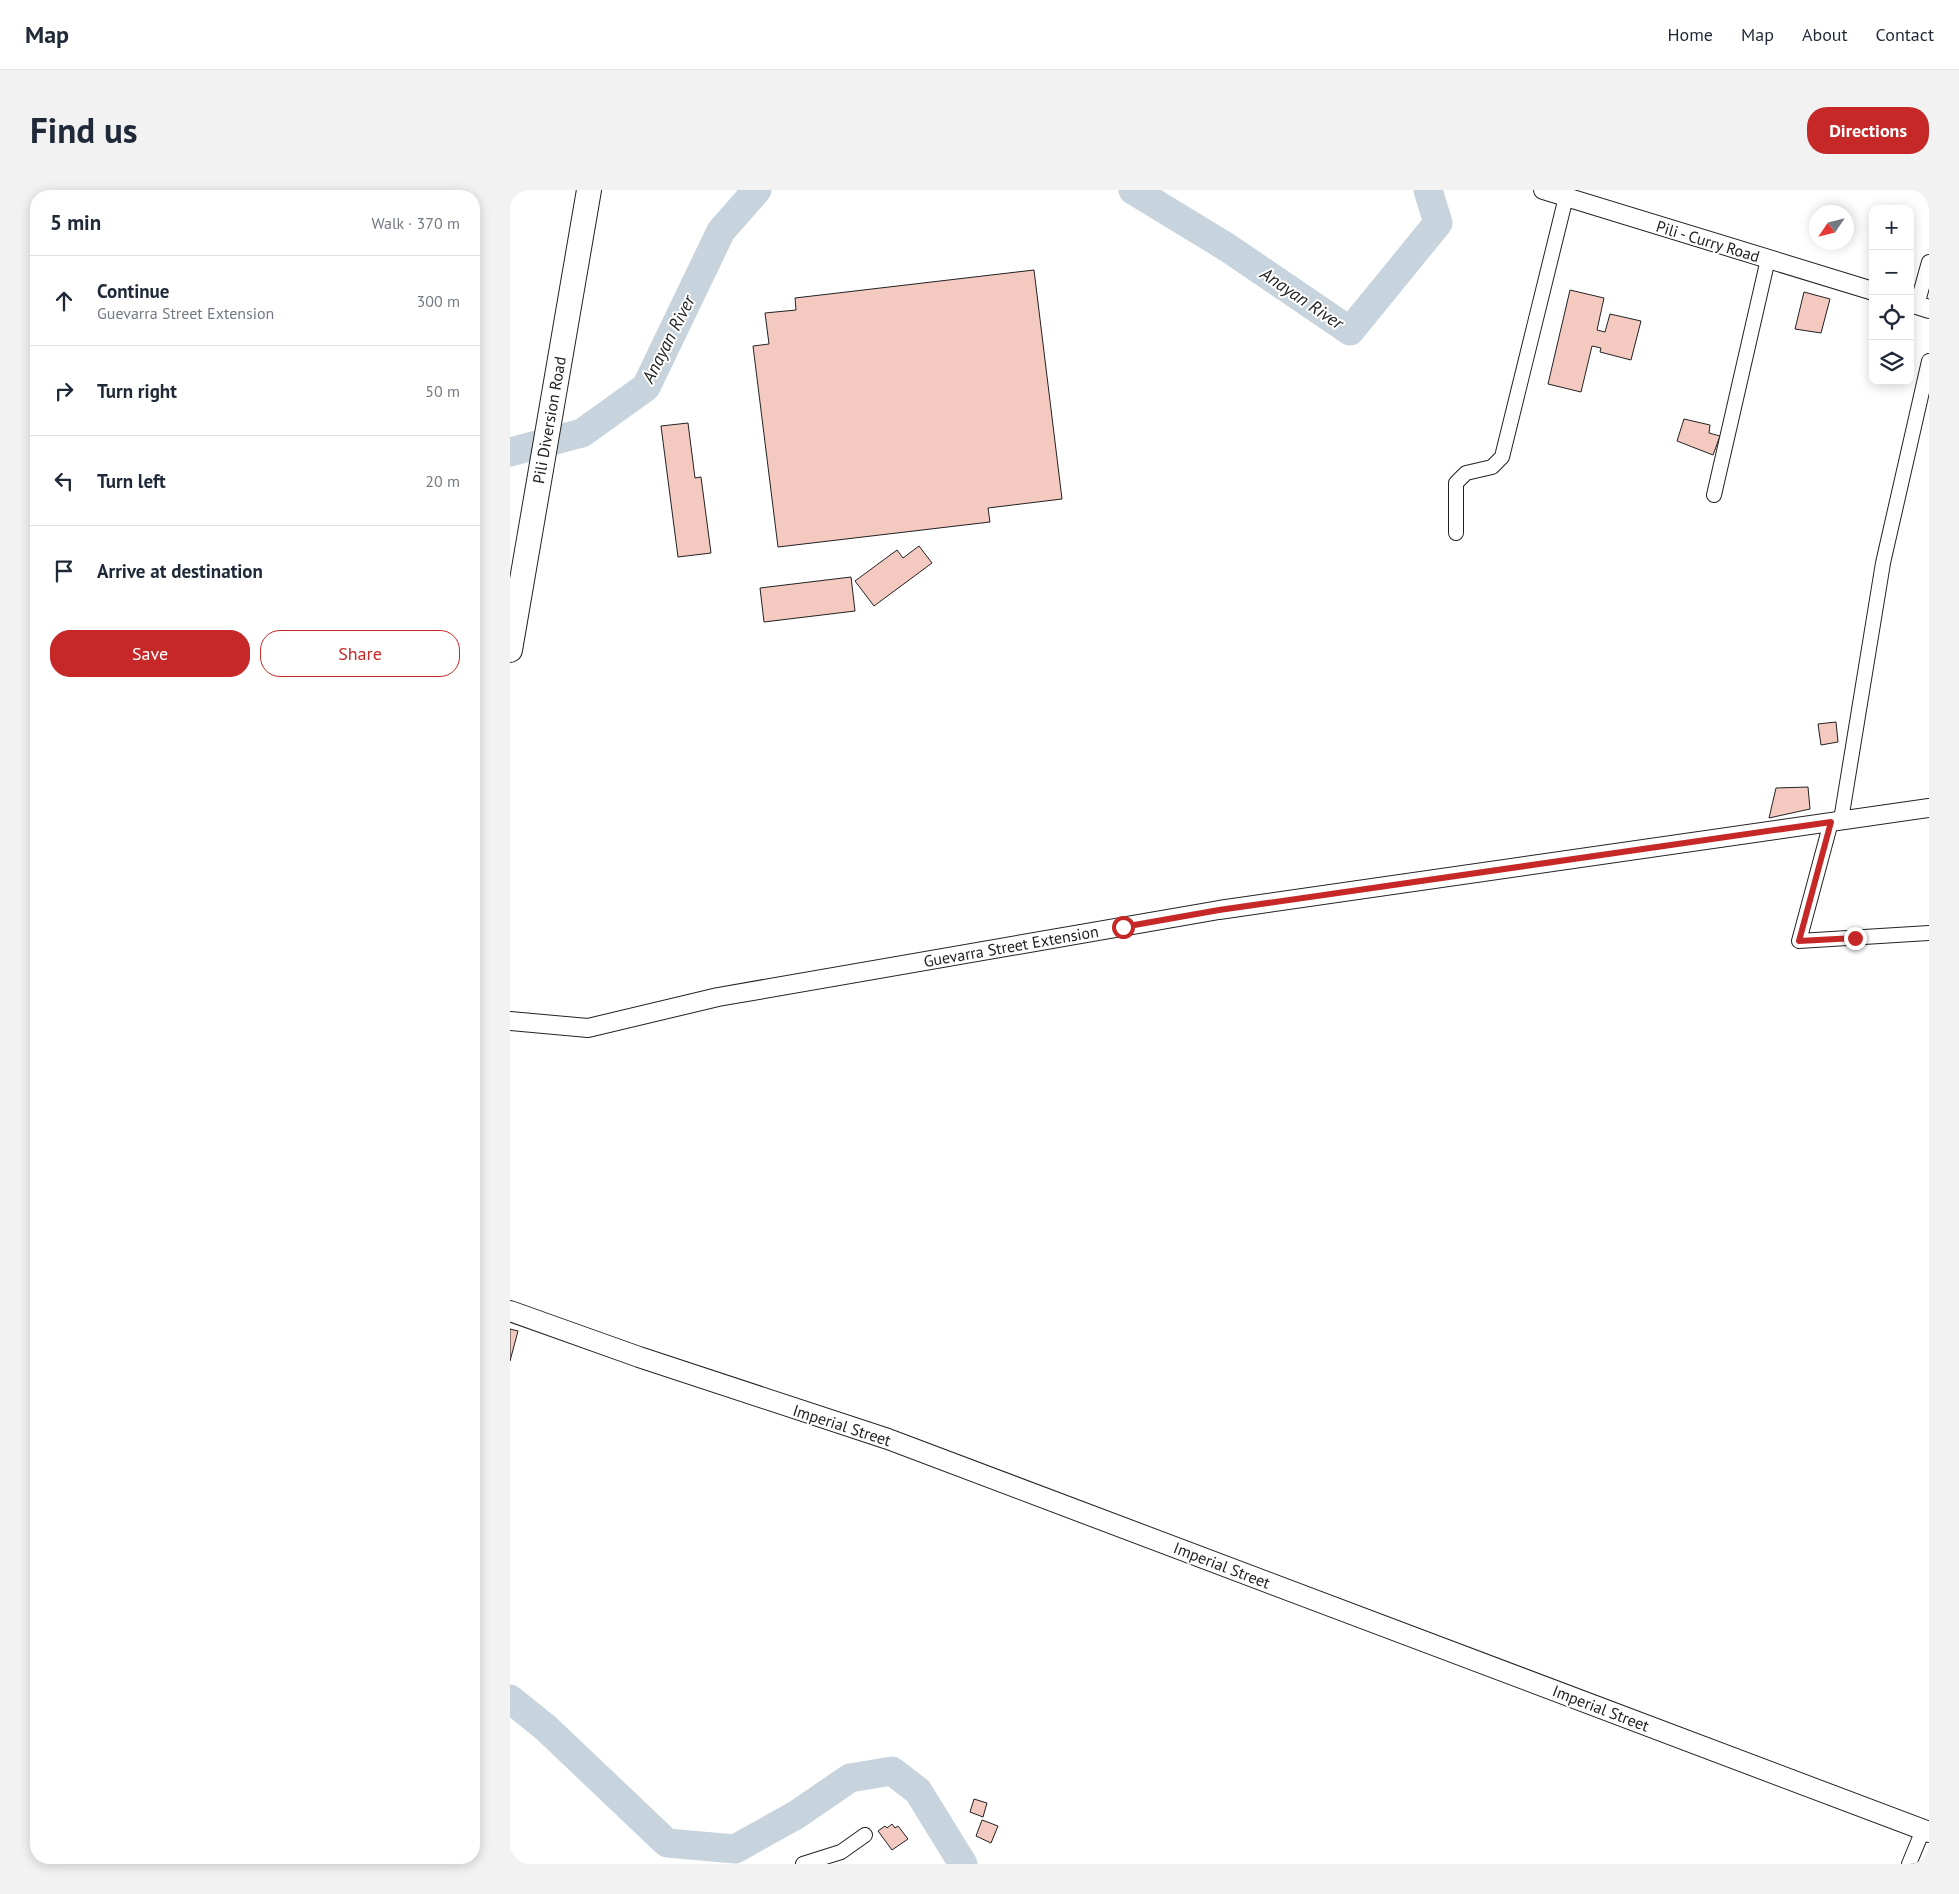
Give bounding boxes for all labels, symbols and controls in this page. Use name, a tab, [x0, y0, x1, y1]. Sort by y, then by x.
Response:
text: Map	[25, 19, 69, 50]
text: Home	[1667, 23, 1713, 46]
text: Map	[1741, 23, 1774, 46]
text: About	[1802, 23, 1848, 46]
text: Contact	[1876, 23, 1934, 46]
text: Find us	[30, 107, 138, 153]
button: Directions	[1807, 107, 1929, 154]
north arrow	[1809, 205, 1854, 250]
map controls	[1869, 205, 1914, 385]
button: +	[1869, 205, 1914, 250]
text: 5 min	[50, 209, 101, 236]
text: Walk · 370 m	[371, 213, 460, 233]
street label: Pili - Curry Road	[1654, 216, 1762, 266]
button: −	[1869, 250, 1914, 295]
water label: Anayan River	[1255, 261, 1349, 335]
text: Continue	[97, 279, 169, 303]
icon: ahead	[50, 287, 78, 315]
water label: Anayan River	[636, 290, 700, 388]
text: 300 m	[417, 291, 460, 311]
button: locate	[1869, 295, 1914, 340]
text: Guevarra Street Extension	[97, 303, 274, 323]
button: layers	[1869, 340, 1914, 385]
street label: Pili Diversion Road	[528, 355, 570, 485]
icon: right	[50, 377, 78, 405]
text: Turn right	[97, 379, 177, 403]
text: 50 m	[425, 381, 460, 401]
icon: left	[50, 467, 78, 495]
text: Turn left	[97, 469, 166, 493]
text: 20 m	[425, 471, 460, 491]
icon: arrive	[50, 557, 78, 585]
text: Arrive at destination	[97, 559, 263, 583]
button: Save	[50, 630, 250, 677]
button: Share	[260, 630, 460, 677]
route start	[1112, 916, 1135, 939]
street label: Guevarra Street Extension	[922, 921, 1100, 971]
route end	[1844, 927, 1867, 950]
street label: Imperial Street	[790, 1400, 894, 1450]
street label: Imperial Street	[1171, 1537, 1274, 1593]
street label: Imperial Street	[1550, 1680, 1653, 1736]

